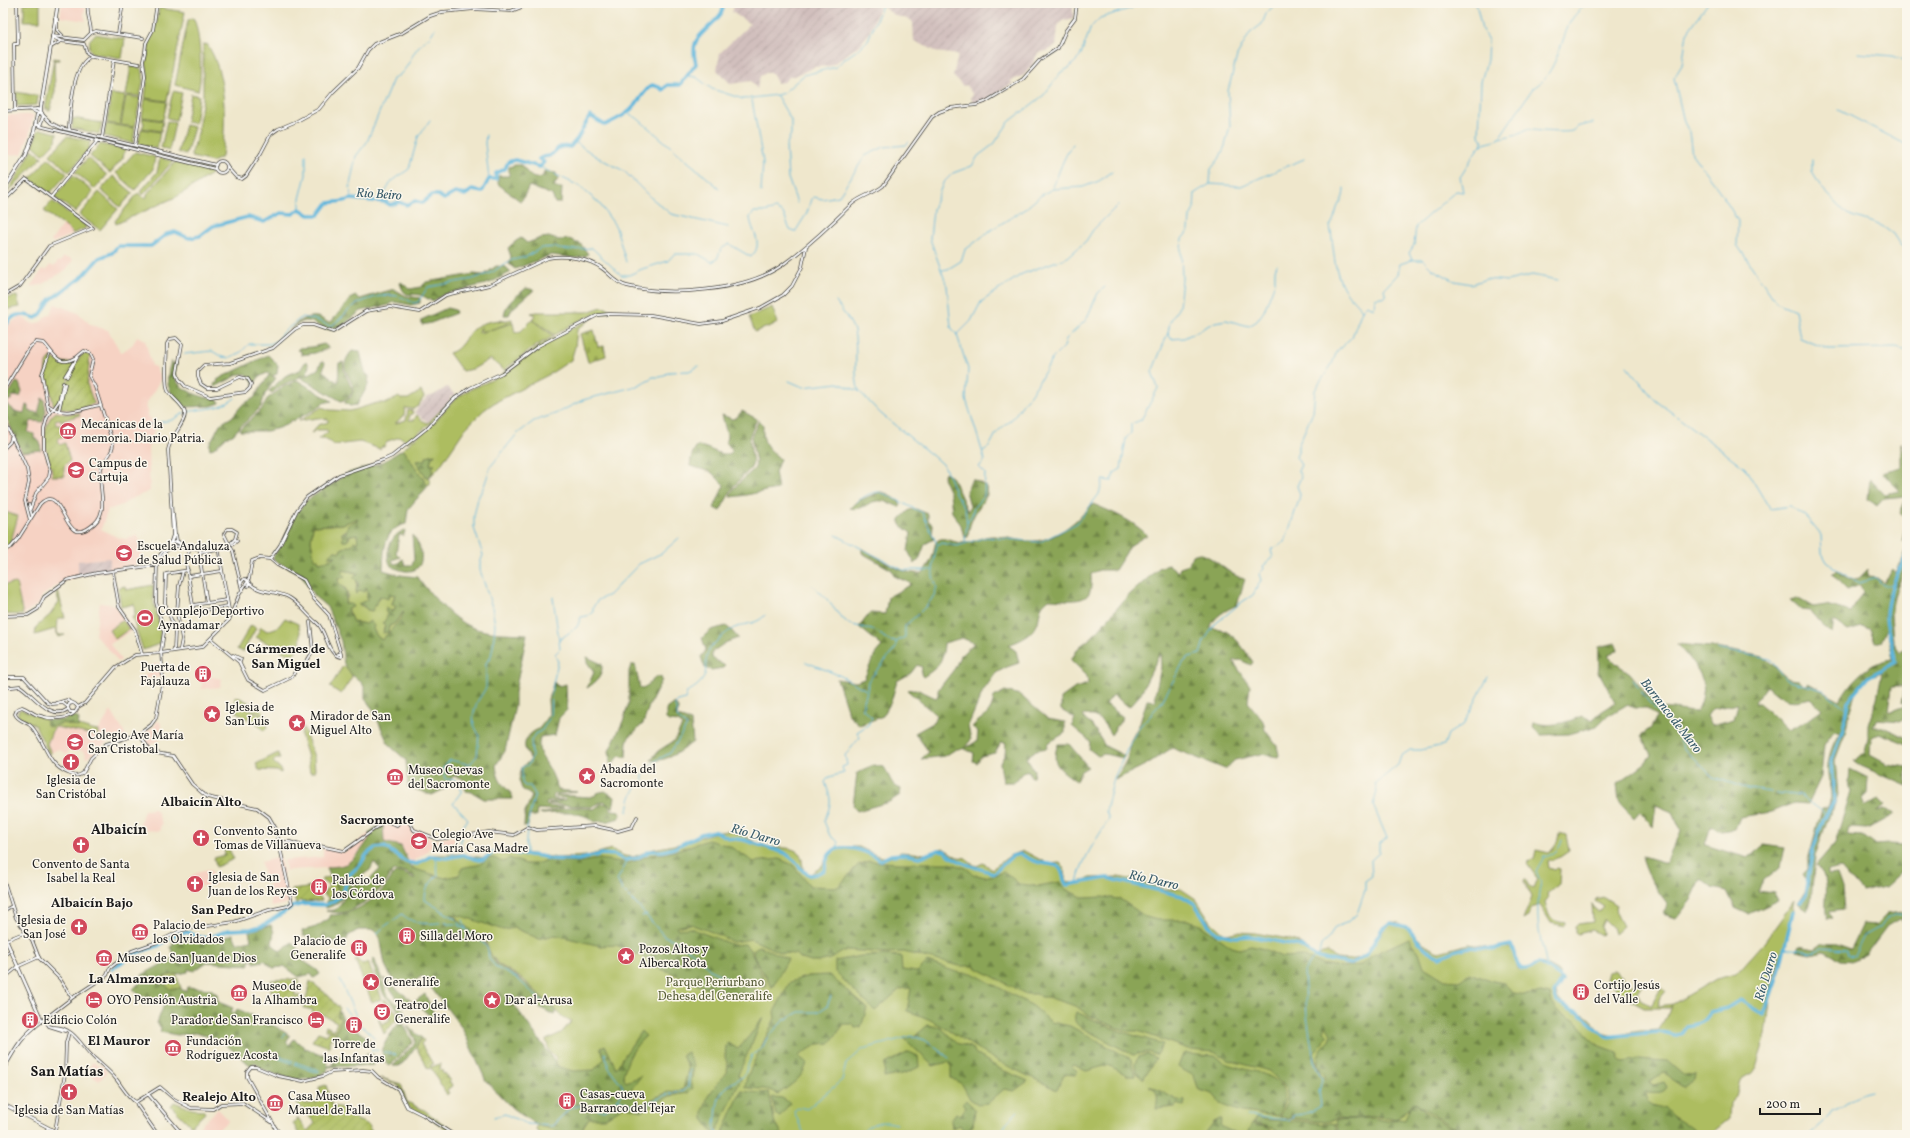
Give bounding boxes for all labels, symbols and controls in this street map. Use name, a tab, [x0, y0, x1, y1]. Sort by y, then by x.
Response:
water label: Río Beiro	[355, 184, 402, 206]
place label: Mecánicas de la memoria. Diario Patria.	[81, 417, 205, 447]
museum icon: Mecánicas de la memoria. Diario Patria.	[58, 421, 78, 441]
place label: Campus de Cartuja	[89, 456, 147, 486]
school or university icon: Campus de Cartuja	[66, 460, 86, 480]
place label: Escuela Andaluza de Salud Pública	[137, 539, 230, 569]
school or university icon: Escuela Andaluza de Salud Pública	[114, 543, 134, 563]
place label: Complejo Deportivo Aynadamar	[158, 604, 264, 634]
sports icon: Complejo Deportivo Aynadamar	[135, 608, 155, 628]
district label: Cármenes de San Miguel	[247, 641, 326, 674]
place label: Puerta de Fajalauza	[140, 660, 190, 690]
building icon: Puerta de Fajalauza	[193, 664, 213, 684]
water label: Barranco de Maro	[1636, 675, 1705, 757]
place label: Iglesia de San Luis	[225, 700, 275, 730]
place icon: Iglesia de San Luis	[202, 704, 222, 724]
place label: Mirador de San Miguel Alto	[310, 709, 391, 739]
place icon: Mirador de San Miguel Alto	[287, 713, 307, 733]
place label: Colegio Ave María San Cristobal	[88, 728, 184, 758]
school or university icon: Colegio Ave María San Cristobal	[65, 732, 85, 752]
church icon: Iglesia de San Cristóbal	[61, 752, 81, 772]
place label: Abadía del Sacromonte	[600, 762, 664, 792]
place label: Museo Cuevas del Sacromonte	[408, 763, 490, 793]
place icon: Abadía del Sacromonte	[577, 766, 597, 786]
museum icon: Museo Cuevas del Sacromonte	[385, 767, 405, 787]
place label: Iglesia de San Cristóbal	[36, 773, 107, 803]
district label: Albaicín Alto	[161, 794, 241, 812]
district label: Sacromonte	[340, 812, 414, 830]
water label: Río Darro	[729, 820, 782, 852]
district label: Albaicín	[91, 821, 147, 840]
place label: Convento Santo Tomas de Villanueva	[214, 824, 321, 854]
place label: Colegio Ave María Casa Madre	[432, 827, 528, 857]
church icon: Convento Santo Tomas de Villanueva	[191, 828, 211, 848]
school or university icon: Colegio Ave María Casa Madre	[409, 831, 429, 851]
church icon: Convento de Santa Isabel la Real	[71, 835, 91, 855]
place label: Convento de Santa Isabel la Real	[32, 857, 130, 887]
water label: Río Darro	[1127, 866, 1180, 895]
place label: Iglesia de San Juan de los Reyes	[208, 870, 297, 900]
place label: Palacio de los Córdova	[332, 873, 394, 903]
church icon: Iglesia de San Juan de los Reyes	[185, 874, 205, 894]
building icon: Palacio de los Córdova	[309, 877, 329, 897]
district label: Albaicín Bajo	[51, 895, 133, 913]
district label: San Pedro	[191, 902, 253, 920]
place label: Iglesia de San José	[17, 913, 66, 943]
church icon: Iglesia de San José	[69, 917, 89, 937]
place label: Palacio de los Olvidados	[153, 918, 224, 948]
museum icon: Palacio de los Olvidados	[130, 922, 150, 942]
building icon: Silla del Moro	[397, 926, 417, 946]
place label: Silla del Moro	[420, 929, 493, 945]
place label: Palacio de Generalife	[291, 934, 346, 964]
building icon: Palacio de Generalife	[349, 938, 369, 958]
place label: Pozos Altos y Alberca Rota	[639, 942, 709, 972]
place icon: Pozos Altos y Alberca Rota	[616, 946, 636, 966]
museum icon: Museo de San Juan de Dios	[94, 948, 114, 968]
water label: Río Darro	[1751, 950, 1783, 1003]
place label: Museo de San Juan de Dios	[117, 951, 256, 967]
district label: La Almanzora	[89, 971, 175, 989]
place icon: Generalife	[361, 972, 381, 992]
place label: Generalife	[384, 975, 440, 991]
park label: Parque Periurbano Dehesa del Generalife	[658, 975, 773, 1005]
place label: Cortijo Jesús del Valle	[1594, 978, 1660, 1008]
place label: Museo de la Alhambra	[252, 979, 317, 1009]
building icon: Cortijo Jesús del Valle	[1571, 982, 1591, 1002]
museum icon: Museo de la Alhambra	[229, 983, 249, 1003]
hotel icon: OYO Pensión Austria	[84, 990, 104, 1010]
place icon: Dar al-Arusa	[482, 990, 502, 1010]
place label: OYO Pensión Austria	[107, 993, 217, 1009]
place label: Dar al-Arusa	[505, 993, 572, 1009]
place label: Teatro del Generalife	[395, 998, 451, 1028]
theatre icon: Teatro del Generalife	[372, 1002, 392, 1022]
building icon: Edificio Colón	[20, 1010, 40, 1030]
hotel icon: Parador de San Francisco	[306, 1010, 326, 1030]
place label: Edificio Colón	[43, 1013, 117, 1029]
place label: Parador de San Francisco	[171, 1013, 303, 1029]
building icon: Torre de las Infantas	[344, 1015, 364, 1035]
district label: El Mauror	[88, 1033, 150, 1051]
place label: Fundación Rodríguez Acosta	[186, 1034, 278, 1064]
place label: Torre de las Infantas	[323, 1037, 385, 1067]
museum icon: Fundación Rodríguez Acosta	[163, 1038, 183, 1058]
district label: San Matías	[31, 1063, 103, 1082]
church icon: Iglesia de San Matías	[59, 1082, 79, 1102]
place label: Casas-cueva Barranco del Tejar	[580, 1087, 675, 1117]
district label: Realejo Alto	[182, 1089, 256, 1107]
place label: Casa Museo Manuel de Falla	[288, 1089, 371, 1119]
scale bar	[1760, 1090, 1820, 1116]
building icon: Casas-cueva Barranco del Tejar	[557, 1091, 577, 1111]
museum icon: Casa Museo Manuel de Falla	[265, 1093, 285, 1113]
text: 200 m	[1766, 1097, 1800, 1113]
place label: Iglesia de San Matías	[14, 1103, 124, 1119]

